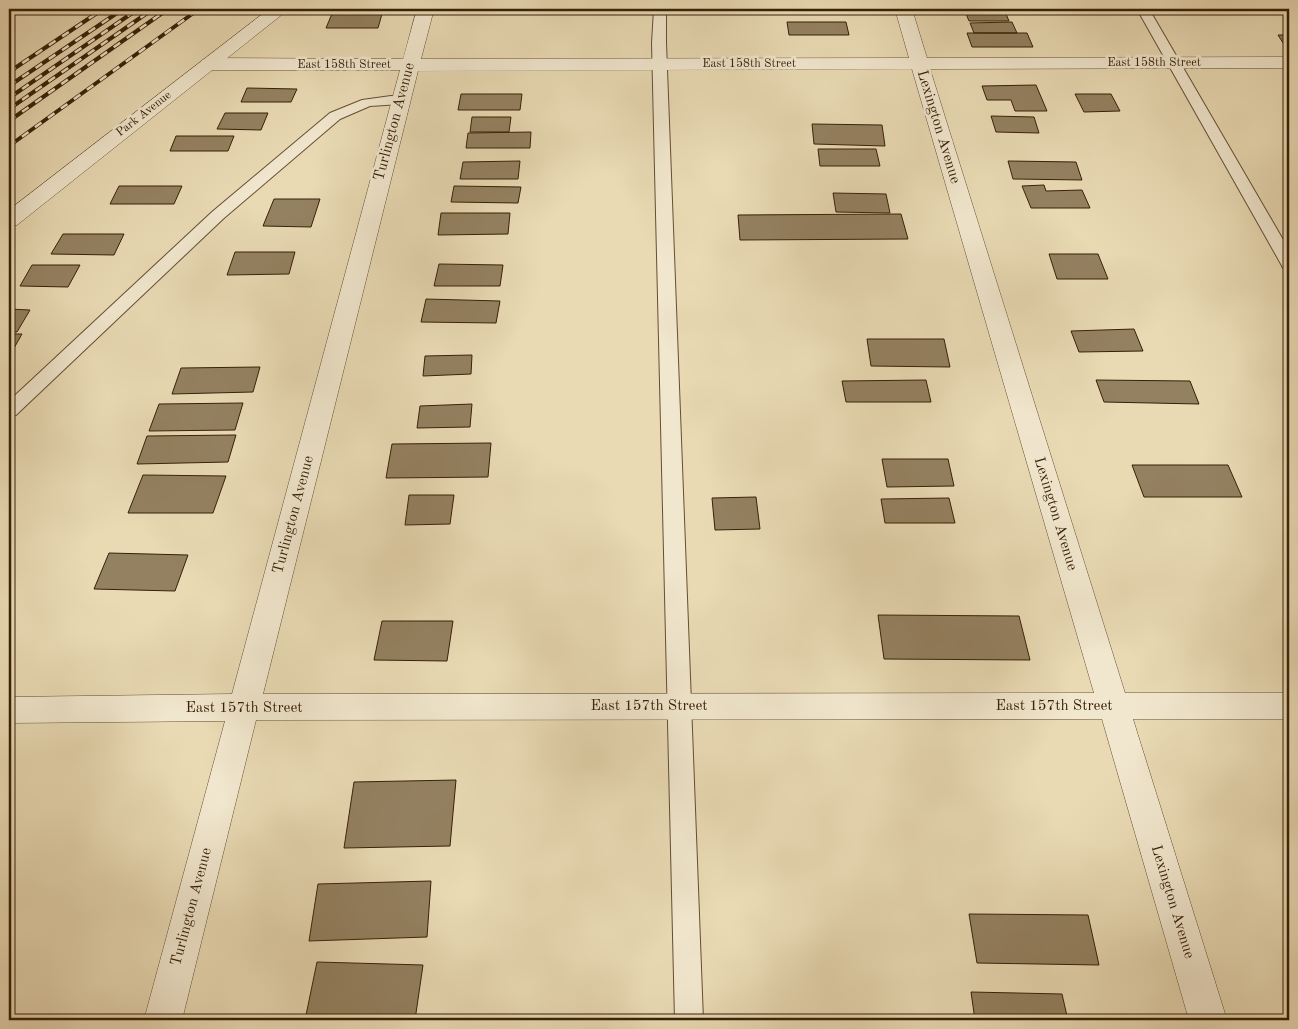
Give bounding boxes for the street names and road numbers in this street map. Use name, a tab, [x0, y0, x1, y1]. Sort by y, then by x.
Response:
street label: East 158th Street	[1107, 56, 1201, 69]
street label: East 158th Street	[702, 57, 796, 70]
street label: East 158th Street	[297, 58, 391, 71]
street label: Turlington Avenue	[372, 61, 418, 183]
street label: Lexington Avenue	[914, 69, 962, 186]
street label: Park Avenue	[114, 89, 174, 139]
street label: Turlington Avenue	[271, 454, 317, 576]
street label: Lexington Avenue	[1031, 456, 1079, 573]
street label: East 157th Street	[590, 699, 708, 714]
street label: East 157th Street	[995, 699, 1113, 714]
street label: East 157th Street	[185, 701, 303, 716]
street label: Lexington Avenue	[1148, 844, 1196, 961]
street label: Turlington Avenue	[169, 846, 215, 968]

